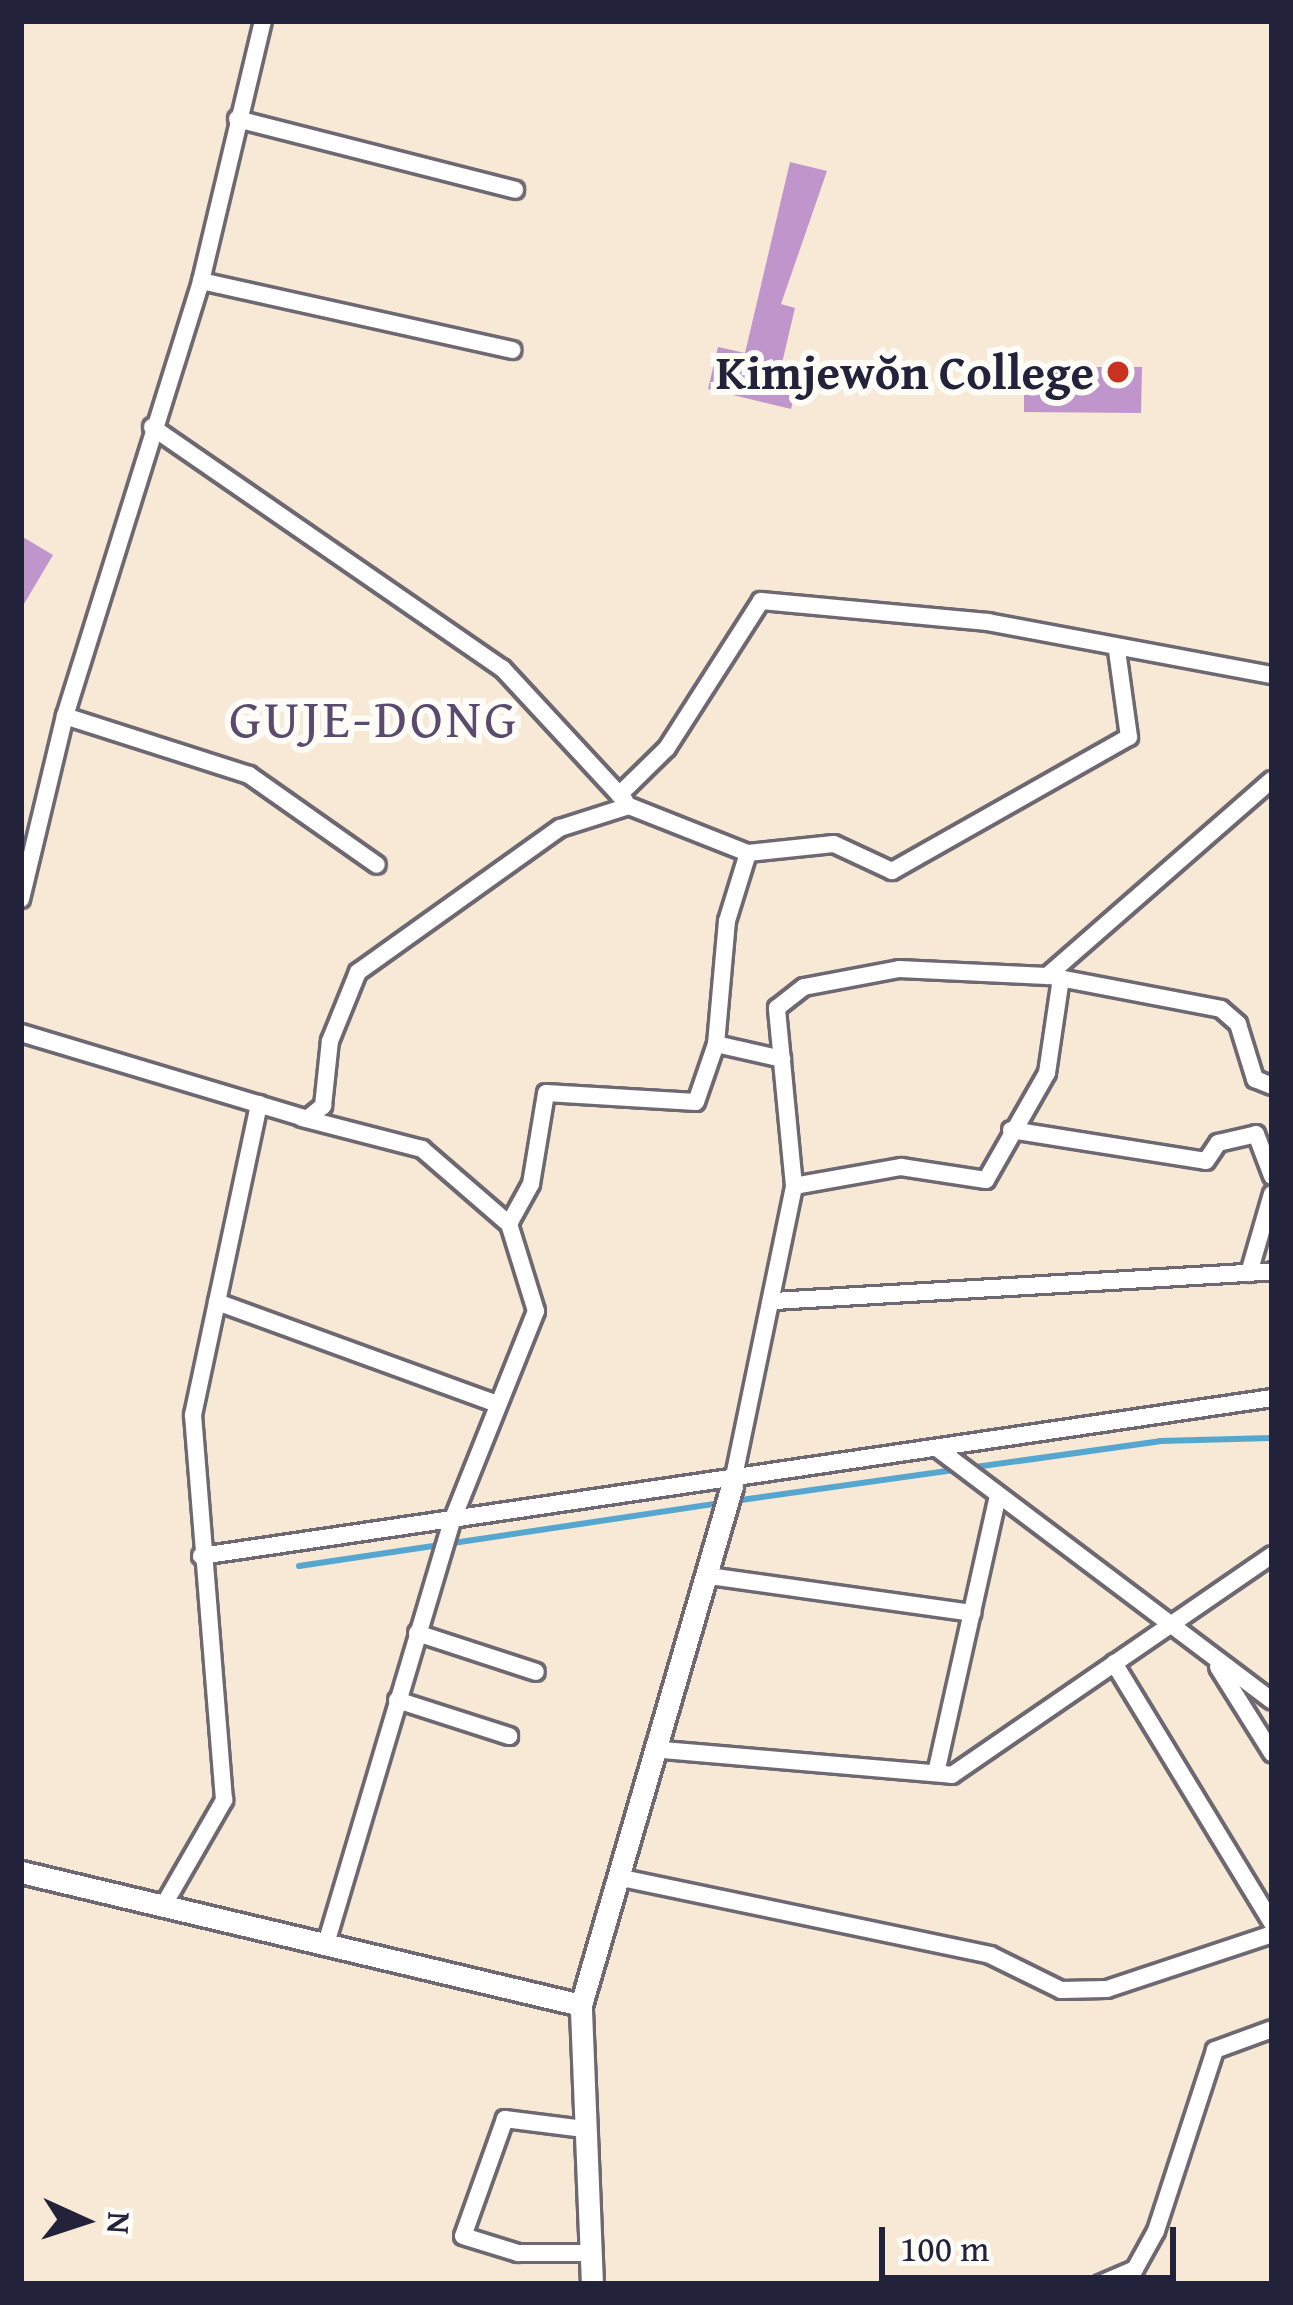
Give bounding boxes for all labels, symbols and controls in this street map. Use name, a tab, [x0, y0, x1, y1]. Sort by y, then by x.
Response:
place label: Kimjewŏn College	[716, 343, 1094, 401]
marker: Kimjewŏn College	[1105, 359, 1131, 385]
district label: GUJE-DONG	[229, 686, 519, 750]
north arrow	[24, 2161, 144, 2281]
scale bar	[885, 2203, 1182, 2277]
text: N	[95, 2211, 144, 2235]
text: 100 m	[900, 2221, 989, 2274]

